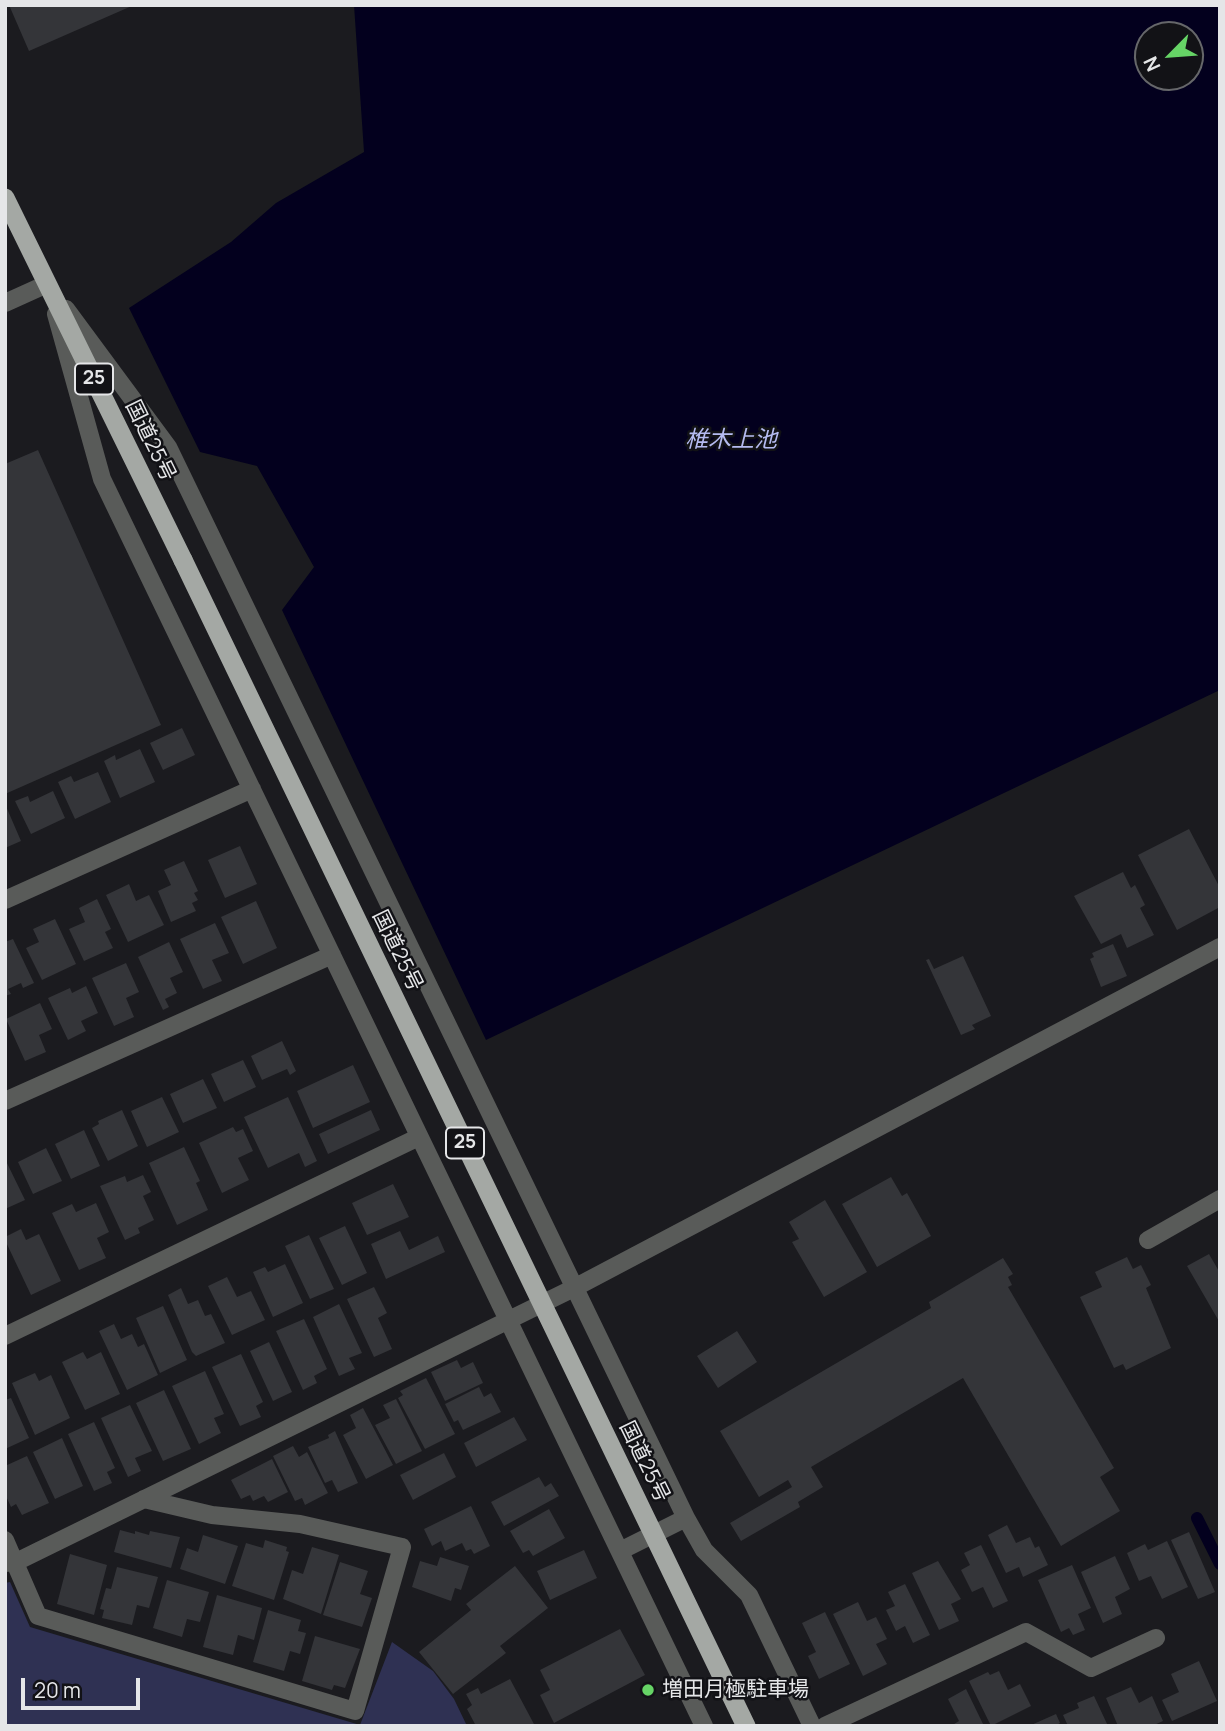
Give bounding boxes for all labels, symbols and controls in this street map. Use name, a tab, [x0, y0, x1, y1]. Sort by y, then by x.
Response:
north arrow	[1134, 21, 1204, 91]
text: N	[1137, 52, 1166, 76]
road number: 25	[75, 364, 113, 394]
street label: 国道25号	[120, 396, 180, 486]
water label: 椎木上池	[685, 427, 777, 455]
street label: 国道25号	[367, 906, 427, 996]
road number: 25	[446, 1128, 484, 1158]
street label: 国道25号	[614, 1417, 674, 1507]
scale bar	[24, 1664, 144, 1708]
text: 20 m	[34, 1676, 81, 1704]
place label: 増田月極駐車場	[662, 1677, 809, 1703]
marker: 増田月極駐車場	[640, 1682, 656, 1698]

